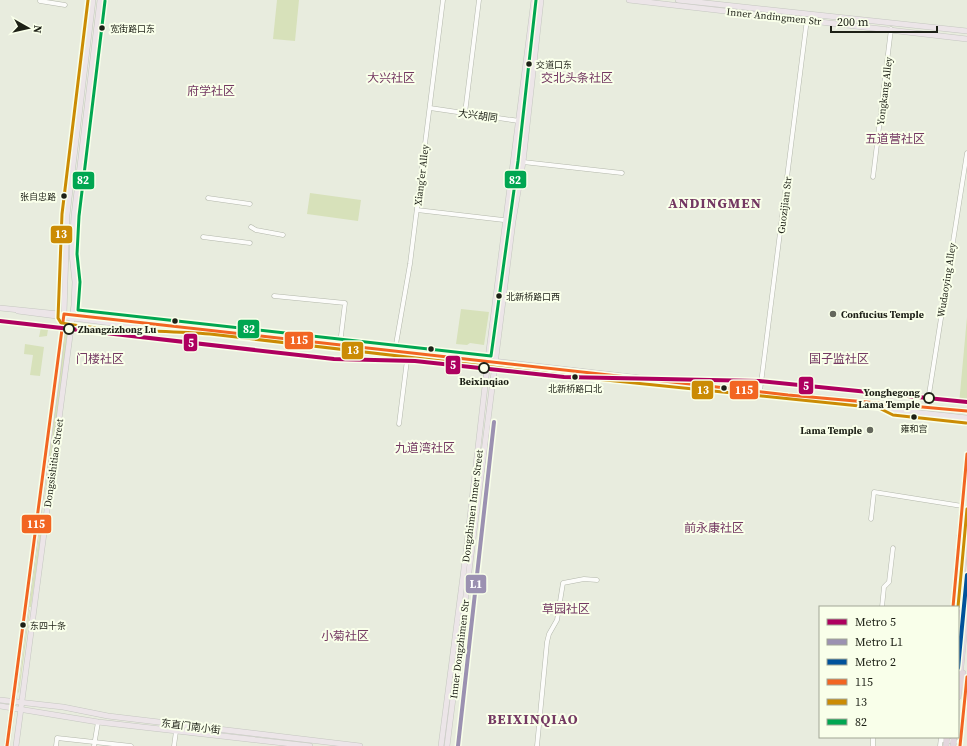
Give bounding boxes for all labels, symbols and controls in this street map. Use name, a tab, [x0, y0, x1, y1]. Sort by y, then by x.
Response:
street label: Inner Andingmen Str	[726, 5, 823, 28]
north arrow	[8, 8, 48, 48]
scale bar	[831, 8, 937, 34]
text: 200 m	[837, 14, 869, 30]
marker: 宽街路口东	[97, 23, 107, 33]
place label: 宽街路口东	[110, 23, 155, 35]
text: N	[29, 24, 45, 34]
street label: Yongkang Alley	[874, 55, 895, 126]
marker: 交道口东	[524, 59, 534, 69]
place label: 交道口东	[536, 59, 572, 71]
district label: 大兴社区	[367, 70, 415, 86]
district label: 交北头条社区	[541, 70, 613, 86]
district label: 府学社区	[187, 83, 235, 99]
street label: 大兴胡同	[457, 106, 499, 125]
district label: 五道营社区	[865, 131, 925, 147]
street label: Xiang'er Alley	[411, 143, 432, 206]
line badge: 82	[504, 170, 527, 189]
line badge: 82	[72, 171, 95, 190]
text: 82	[77, 173, 89, 188]
text: 82	[509, 173, 521, 188]
street label: Guozijian Str	[775, 175, 795, 234]
place label: 张自忠路	[20, 191, 56, 203]
marker: 张自忠路	[59, 191, 69, 201]
district label: ANDINGMEN	[668, 193, 762, 213]
line badge: 13	[50, 225, 73, 244]
text: 13	[55, 227, 67, 242]
street label: Wudaoying Alley	[934, 241, 959, 318]
marker: 北新桥路口西	[494, 291, 504, 301]
place label: 北新桥路口西	[506, 291, 560, 303]
place label: Confucius Temple	[841, 308, 924, 321]
marker: Confucius Temple	[828, 309, 838, 319]
unlabelled marker	[170, 316, 180, 326]
line badge: 82	[237, 319, 260, 339]
text: 82	[243, 322, 255, 337]
marker: Zhangzizhong Lu	[63, 323, 75, 335]
place label: Zhangzizhong Lu	[78, 323, 156, 336]
line badge: 115	[284, 331, 314, 350]
line badge: 5	[183, 333, 198, 352]
text: 115	[290, 333, 308, 348]
text: 5	[188, 336, 194, 351]
line badge: 13	[341, 341, 364, 360]
text: 13	[347, 343, 359, 358]
unlabelled marker	[426, 344, 436, 354]
district label: 门楼社区	[76, 351, 124, 367]
district label: 国子监社区	[809, 351, 869, 367]
line badge: 5	[445, 355, 461, 375]
text: 5	[450, 358, 456, 373]
marker: Beixinqiao	[478, 362, 490, 374]
marker: 北新桥路口北	[570, 372, 580, 382]
place label: Beixinqiao	[459, 375, 509, 388]
line badge: 5	[798, 376, 814, 395]
text: 5	[803, 379, 809, 394]
line badge: 13	[691, 380, 714, 400]
line badge: 115	[729, 380, 759, 400]
place label: 北新桥路口北	[548, 383, 602, 395]
text: 13	[697, 383, 709, 398]
unlabelled marker	[719, 383, 729, 393]
text: 115	[735, 383, 753, 398]
place label: Yonghegong Lama Temple	[858, 386, 921, 411]
marker: Yonghegong Lama Temple	[923, 392, 935, 404]
marker: 雍和宫	[909, 412, 919, 422]
street label: Dongsishitiao Street	[41, 417, 66, 508]
place label: 雍和宫	[900, 423, 928, 435]
place label: Lama Temple	[800, 424, 862, 437]
marker: Lama Temple	[865, 425, 875, 435]
district label: 九道湾社区	[395, 440, 455, 456]
street label: Dongzhimen Inner Street	[459, 448, 486, 563]
line badge: 115	[21, 514, 52, 534]
text: 115	[27, 517, 45, 532]
district label: 前永康社区	[684, 520, 744, 536]
line badge: L1	[465, 574, 487, 594]
text: L1	[470, 577, 482, 592]
street label: Inner Dongzhimen Str	[447, 598, 472, 699]
district label: 草园社区	[542, 601, 590, 617]
legend	[819, 606, 959, 738]
text: Metro 5	[855, 614, 896, 630]
marker: 东四十条	[18, 620, 28, 630]
place label: 东四十条	[30, 620, 66, 632]
district label: 小菊社区	[321, 628, 369, 644]
text: Metro L1	[855, 634, 903, 650]
text: Metro 2	[855, 654, 896, 670]
text: 115	[855, 674, 873, 690]
text: 13	[855, 694, 867, 710]
district label: BEIXINQIAO	[487, 709, 579, 729]
text: 82	[855, 714, 867, 730]
street label: 东直门南小街	[160, 716, 222, 737]

